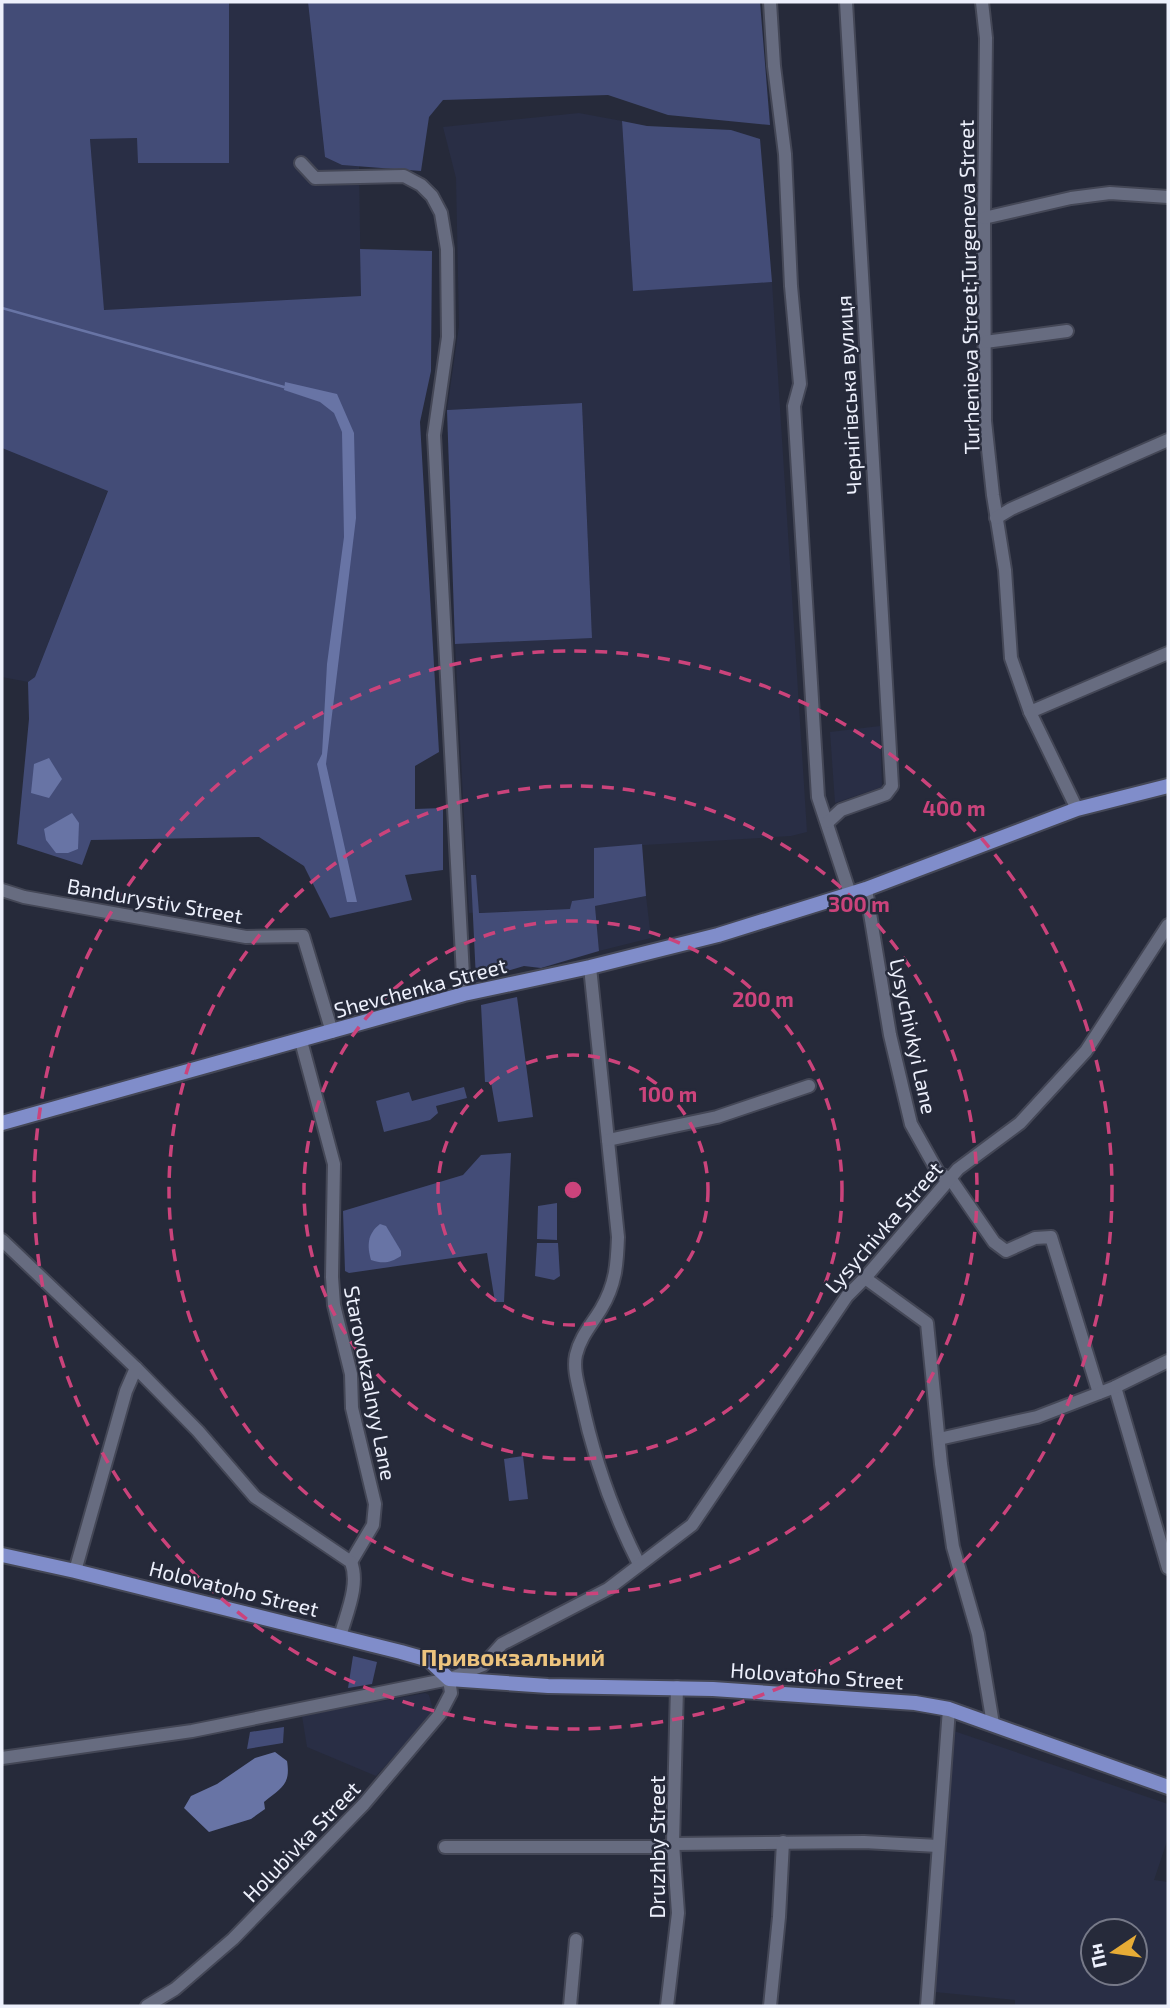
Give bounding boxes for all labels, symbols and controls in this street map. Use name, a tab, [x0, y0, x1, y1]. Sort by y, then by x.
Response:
street label: Turhenieva Street;Turgeneva Street	[953, 119, 983, 455]
street label: Чернігівська вулиця	[830, 295, 867, 495]
text: 400 m	[923, 795, 985, 820]
street label: Bandurystiv Street	[65, 872, 245, 928]
text: 300 m	[828, 891, 890, 916]
street label: Shevchenka Street	[331, 952, 509, 1022]
street label: Lysychivkyi Lane	[885, 956, 943, 1116]
text: 200 m	[732, 986, 794, 1011]
text: 100 m	[639, 1081, 697, 1106]
street label: Lysychivka Street	[819, 1156, 947, 1298]
centre of rings	[561, 1178, 585, 1202]
street label: Starovokzalnyy Lane	[340, 1284, 402, 1482]
street label: Holovatoho Street	[147, 1555, 321, 1621]
district label: Привокзальний	[421, 1642, 605, 1671]
street label: Holovatoho Street	[730, 1656, 904, 1694]
street label: Holubivka Street	[237, 1776, 365, 1906]
street label: Druzhby Street	[644, 1776, 669, 1918]
north arrow	[1079, 1917, 1149, 1987]
text: Пн	[1083, 1941, 1111, 1971]

